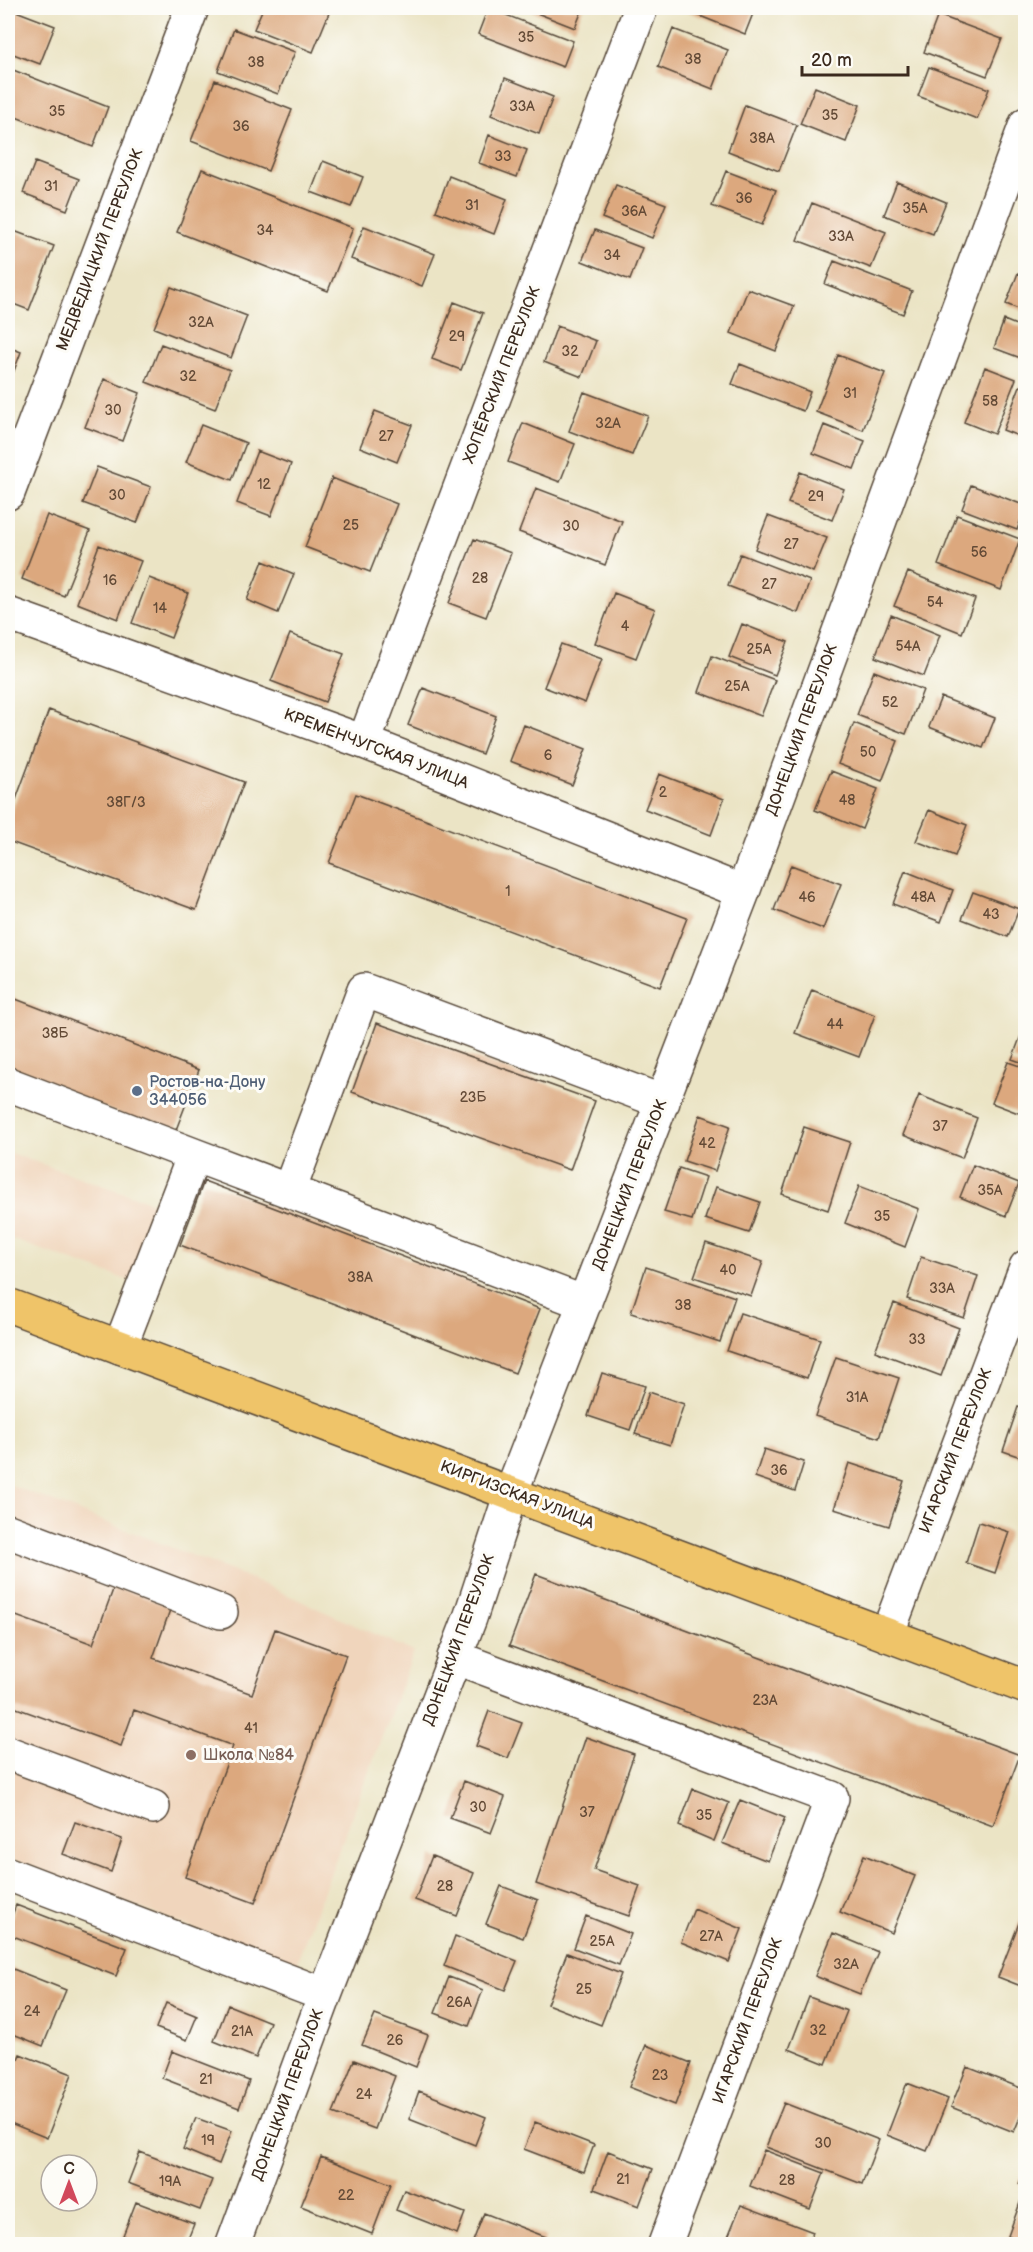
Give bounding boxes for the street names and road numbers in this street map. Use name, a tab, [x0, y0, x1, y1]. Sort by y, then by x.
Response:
street label: МЕДВЕДИЦКИЙ ПЕРЕУЛОК	[53, 146, 148, 354]
street label: ХОПЁРСКИЙ ПЕРЕУЛОК	[458, 283, 545, 466]
street label: ДОНЕЦКИЙ ПЕРЕУЛОК	[762, 641, 842, 818]
street label: КРЕМЕНЧУГСКАЯ УЛИЦА	[281, 705, 471, 793]
street label: ДОНЕЦКИЙ ПЕРЕУЛОК	[589, 1097, 672, 1273]
street label: ИГАРСКИЙ ПЕРЕУЛОК	[916, 1365, 996, 1536]
street label: КИРГИЗСКАЯ УЛИЦА	[437, 1457, 597, 1533]
street label: ДОНЕЦКИЙ ПЕРЕУЛОК	[419, 1551, 499, 1728]
street label: ИГАРСКИЙ ПЕРЕУЛОК	[709, 1935, 787, 2106]
street label: ДОНЕЦКИЙ ПЕРЕУЛОК	[248, 2006, 328, 2183]

